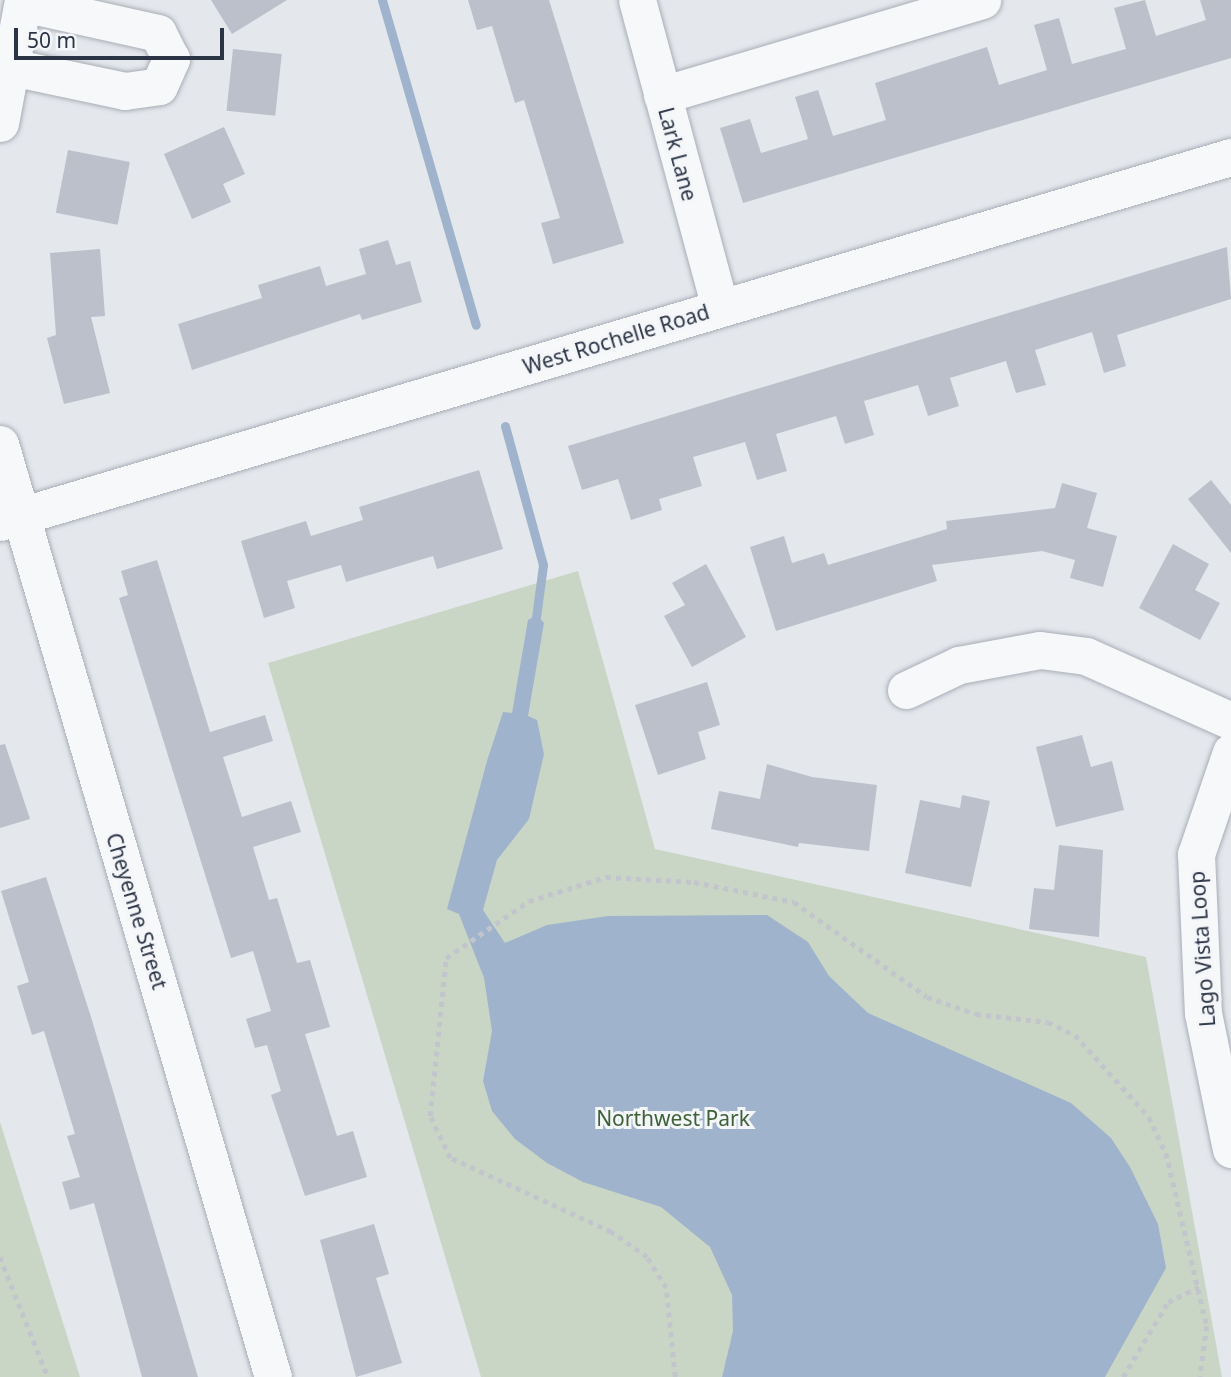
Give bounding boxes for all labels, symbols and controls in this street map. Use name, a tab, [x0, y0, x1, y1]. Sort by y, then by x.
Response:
scale bar	[18, 14, 228, 58]
text: 50 m	[27, 26, 76, 54]
street label: Lark Lane	[653, 105, 703, 203]
street label: West Rochelle Road	[520, 299, 712, 379]
street label: Cheyenne Street	[101, 830, 173, 992]
street label: Lago Vista Loop	[1184, 870, 1220, 1028]
park label: Northwest Park	[596, 1105, 750, 1131]

